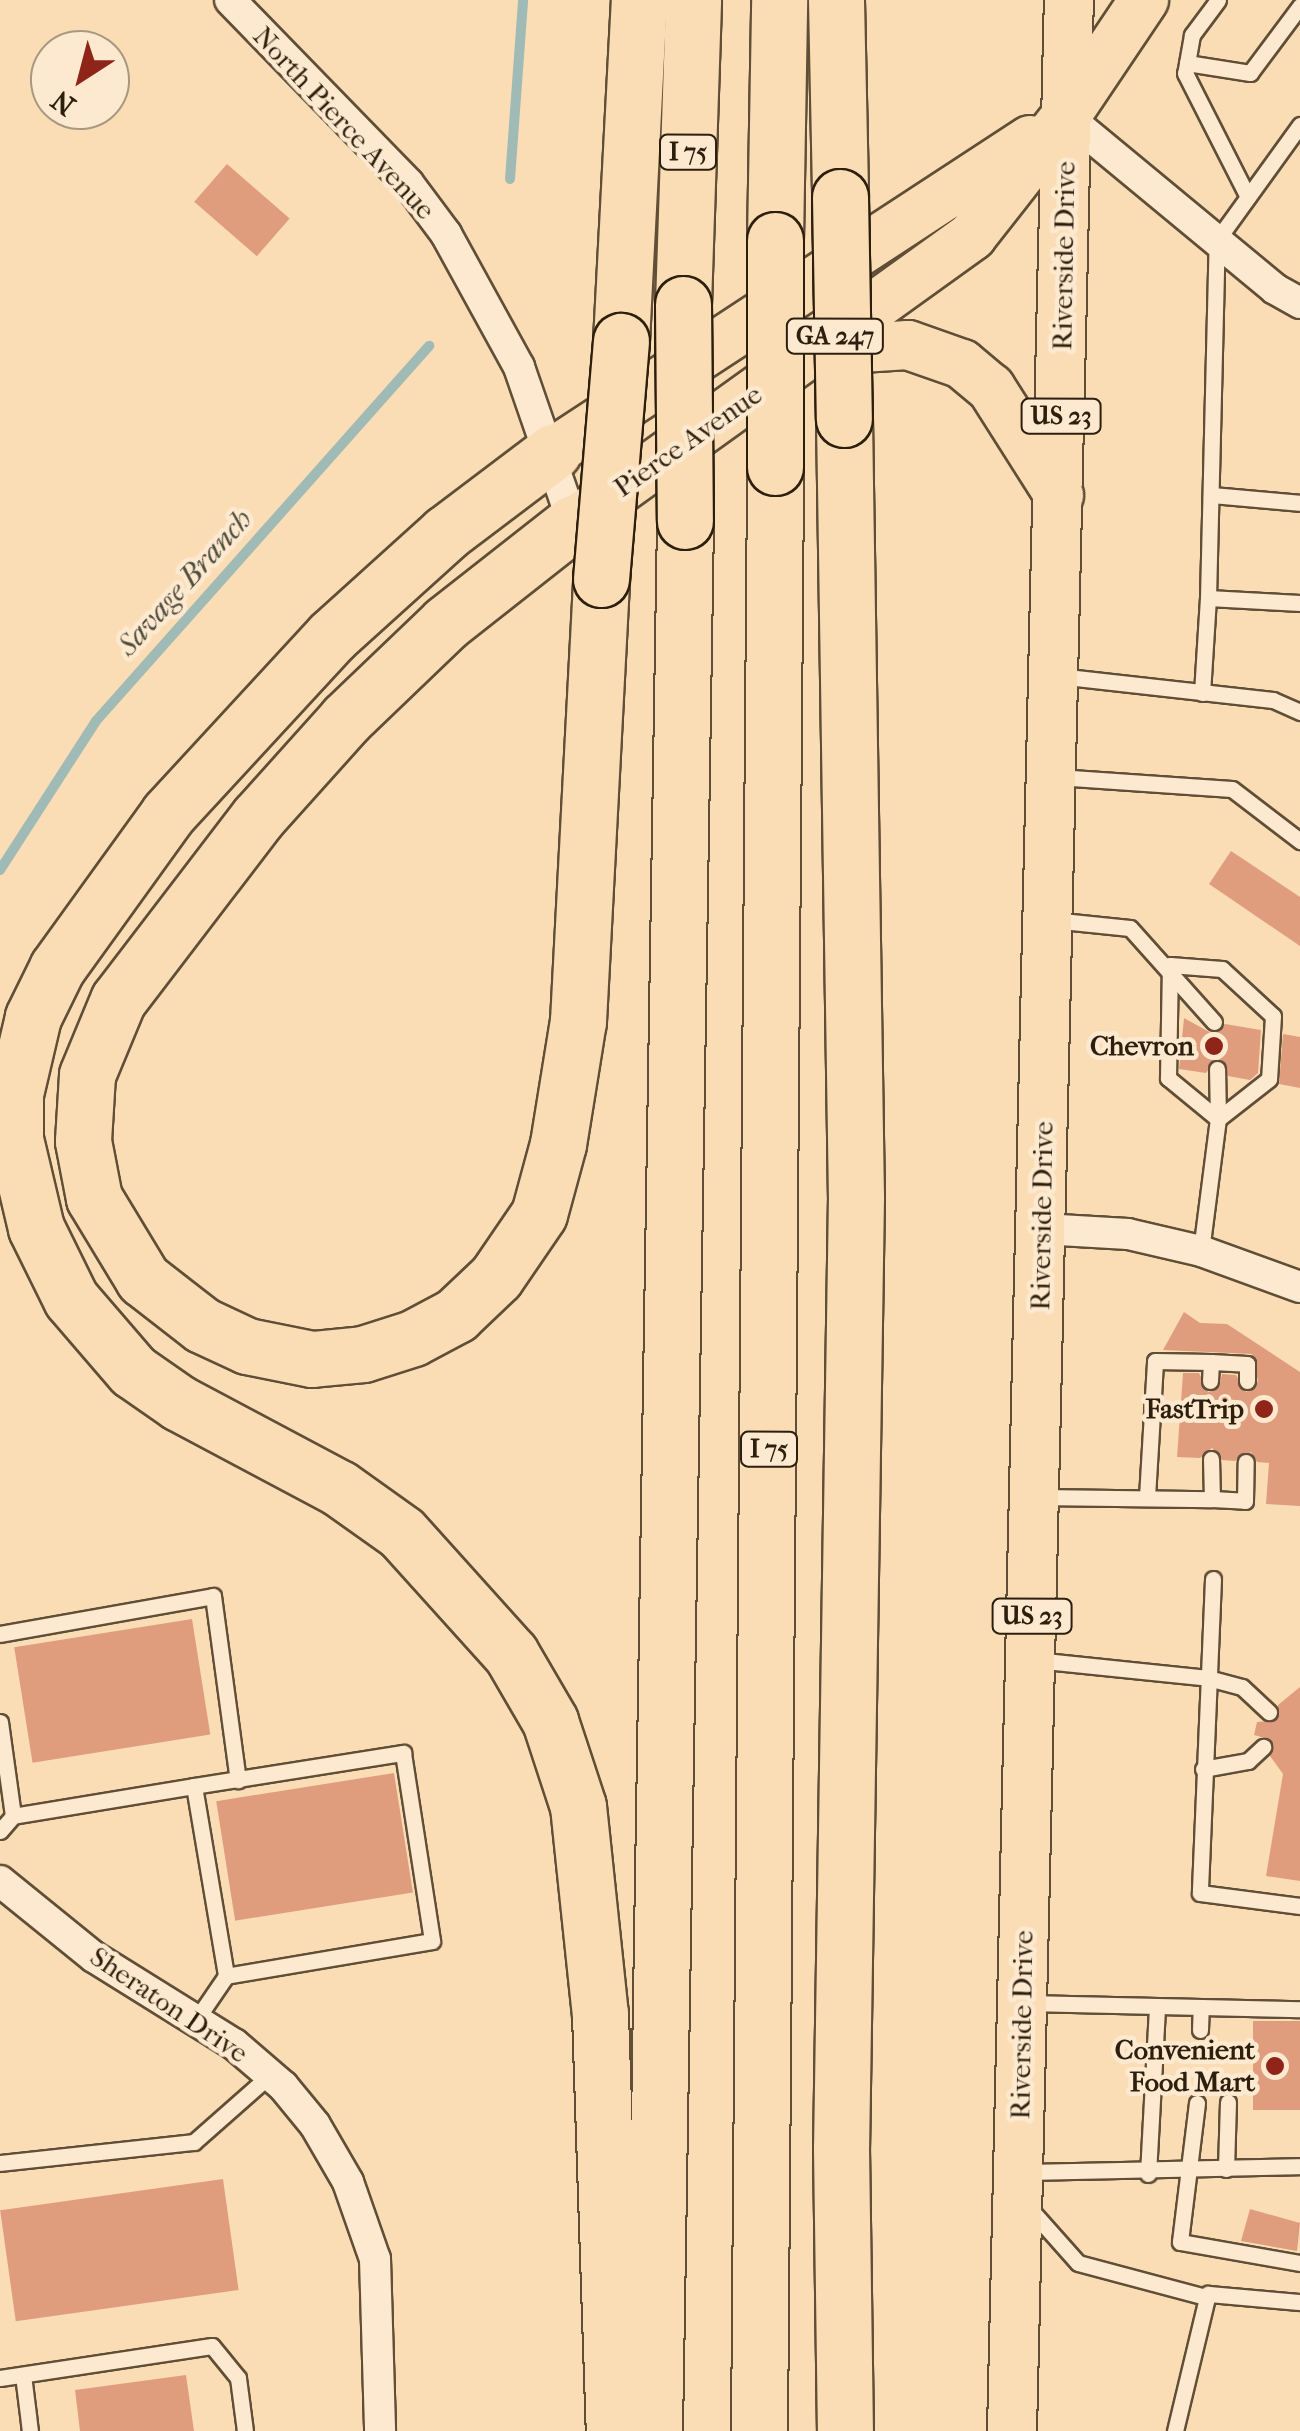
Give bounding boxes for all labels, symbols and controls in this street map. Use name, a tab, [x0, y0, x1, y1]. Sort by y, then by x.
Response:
street label: North Pierce Avenue	[246, 20, 442, 226]
north arrow	[30, 30, 130, 130]
text: N	[45, 83, 82, 123]
road number: I 75	[658, 132, 718, 172]
street label: Riverside Drive	[1046, 161, 1082, 351]
road number: GA 247	[785, 316, 885, 356]
street label: Pierce Avenue	[607, 378, 769, 504]
road number: US 23	[1018, 396, 1104, 436]
water label: Savage Branch	[110, 502, 260, 664]
place label: Chevron	[1090, 1029, 1194, 1063]
marker: Chevron	[1203, 1035, 1225, 1057]
street label: Riverside Drive	[1024, 1121, 1060, 1311]
place label: FastTrip	[1146, 1392, 1244, 1426]
marker: FastTrip	[1253, 1398, 1275, 1420]
road number: I 75	[739, 1429, 799, 1469]
road number: US 23	[990, 1596, 1074, 1636]
street label: Riverside Drive	[1004, 1930, 1040, 2120]
street label: Sheraton Drive	[84, 1940, 254, 2070]
place label: Convenient Food Mart	[1115, 2033, 1255, 2099]
marker: Convenient Food Mart	[1264, 2055, 1286, 2077]

